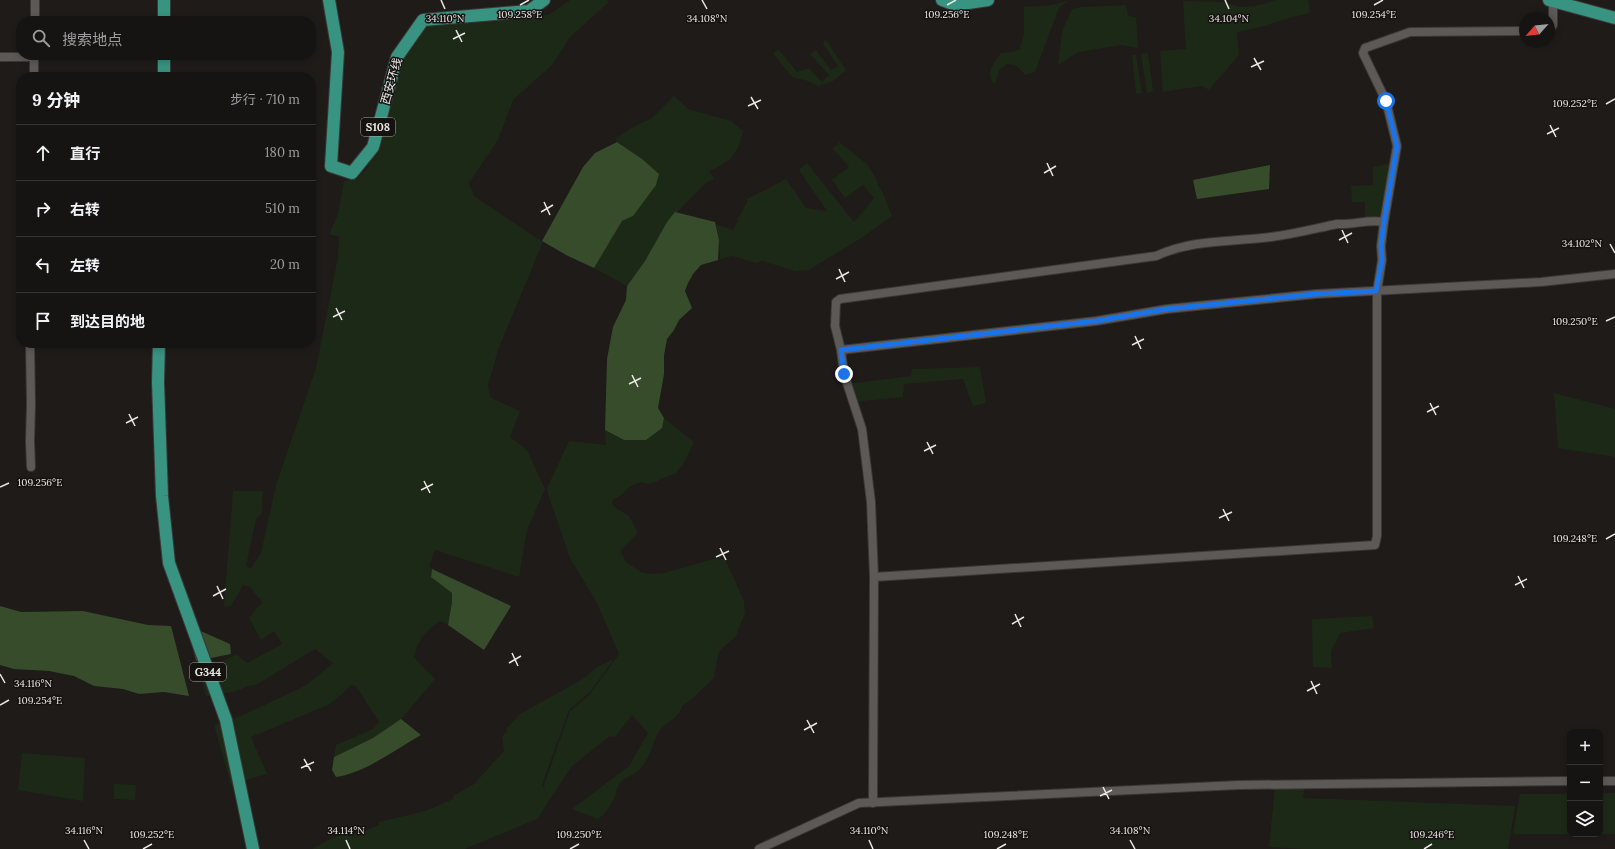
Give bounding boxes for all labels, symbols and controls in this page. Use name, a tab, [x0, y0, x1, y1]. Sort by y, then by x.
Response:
text: 109.258°E	[498, 8, 542, 21]
text: 109.256°E	[925, 8, 969, 21]
text: 109.254°E	[1352, 8, 1396, 21]
text: 34.110°N	[426, 12, 465, 25]
text: 34.108°N	[687, 12, 728, 25]
text: 34.104°N	[1209, 12, 1250, 25]
north arrow	[1519, 12, 1555, 48]
search box	[16, 16, 316, 60]
icon: search	[30, 27, 52, 49]
text: 搜索地点	[62, 30, 122, 49]
street label: 西安环线	[377, 56, 405, 106]
text: 9 分钟	[32, 89, 80, 111]
text: 步行 · 710 m	[230, 91, 300, 108]
route start	[1377, 92, 1395, 110]
text: 109.252°E	[1553, 97, 1597, 110]
road number: S108	[361, 118, 395, 136]
icon: ahead	[32, 142, 54, 164]
text: 直行	[70, 144, 100, 163]
text: 180 m	[265, 144, 300, 161]
icon: right	[32, 198, 54, 220]
text: 右转	[70, 200, 100, 219]
text: 510 m	[265, 200, 300, 217]
text: 34.102°N	[1562, 237, 1603, 250]
icon: left	[32, 254, 54, 276]
text: 左转	[70, 256, 100, 275]
text: 20 m	[270, 256, 300, 273]
icon: arrive	[32, 310, 54, 332]
text: 到达目的地	[70, 312, 145, 331]
text: 109.250°E	[1552, 315, 1598, 328]
route end	[835, 365, 853, 383]
text: 109.256°E	[18, 476, 62, 489]
text: 109.248°E	[1553, 532, 1597, 545]
road number: G344	[190, 663, 226, 681]
text: 34.116°N	[14, 677, 52, 690]
text: 109.254°E	[18, 694, 62, 707]
map controls	[1567, 729, 1603, 837]
button: +	[1567, 729, 1603, 765]
button: −	[1567, 765, 1603, 801]
button: layers	[1567, 801, 1603, 837]
text: 34.116°N	[65, 824, 103, 837]
text: 34.114°N	[327, 824, 365, 837]
text: 34.110°N	[850, 824, 889, 837]
text: 34.108°N	[1110, 824, 1151, 837]
text: 109.252°E	[130, 828, 174, 841]
text: 109.250°E	[556, 828, 602, 841]
text: 109.248°E	[984, 828, 1028, 841]
text: 109.246°E	[1410, 828, 1454, 841]

